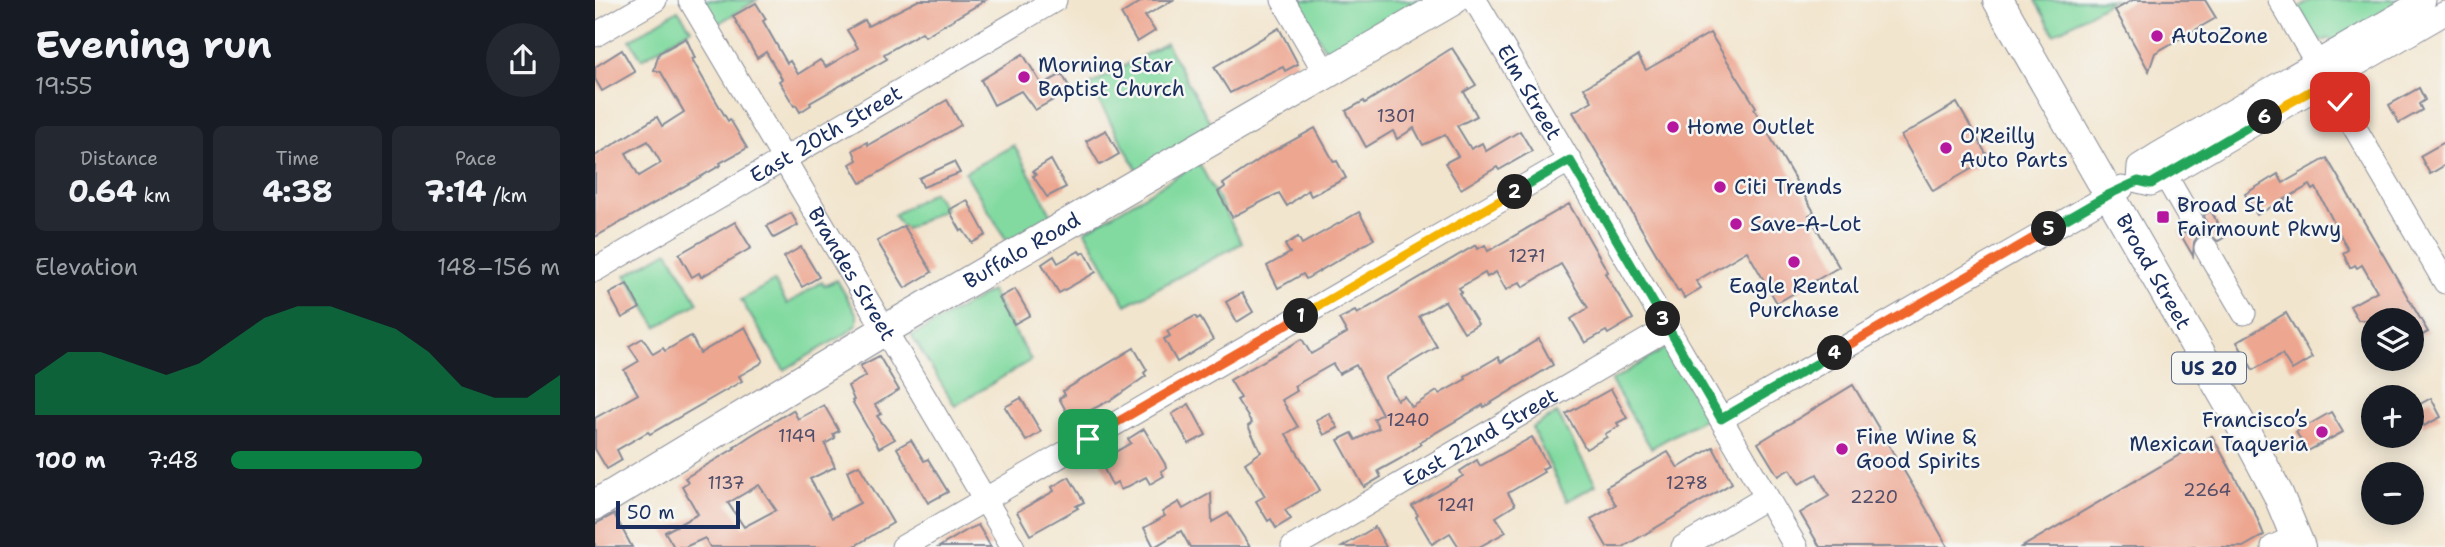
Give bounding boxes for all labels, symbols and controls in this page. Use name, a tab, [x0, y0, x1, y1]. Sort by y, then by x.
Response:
text: Evening run	[35, 19, 272, 70]
place label: AutoZone	[2171, 22, 2268, 50]
button: share	[486, 23, 560, 97]
marker: AutoZone	[2149, 28, 2165, 44]
street label: Elm Street	[1490, 39, 1568, 145]
place label: Morning Star Baptist Church	[1038, 51, 1185, 103]
marker: Morning Star Baptist Church	[1016, 69, 1032, 85]
text: 19:55	[35, 71, 93, 101]
pin	[2310, 72, 2370, 132]
street label: East 20th Street	[745, 79, 907, 190]
icon: check	[2321, 83, 2359, 121]
pin: 6	[2247, 100, 2283, 134]
house number: 1301	[1377, 104, 1415, 128]
text: 6	[2258, 104, 2271, 129]
place label: Home Outlet	[1687, 113, 1815, 141]
marker: Home Outlet	[1665, 119, 1681, 135]
place label: O'Reilly Auto Parts	[1960, 122, 2068, 174]
marker: O'Reilly Auto Parts	[1938, 140, 1954, 156]
text: Distance	[80, 146, 158, 171]
text: Time	[276, 146, 319, 171]
text: Pace	[455, 146, 497, 171]
text: 0.64	[68, 171, 137, 212]
text: 4:38	[262, 171, 333, 212]
text: 7:14	[425, 171, 487, 212]
place label: Citi Trends	[1734, 173, 1842, 201]
pin: 2	[1497, 174, 1532, 210]
text: 2	[1508, 179, 1521, 204]
marker: Citi Trends	[1712, 179, 1728, 195]
text: km	[137, 183, 170, 208]
text: /km	[487, 183, 527, 208]
place label: Broad St at Fairmount Pkwy	[2177, 191, 2341, 243]
street label: Brandes Street	[801, 202, 902, 346]
street label: Buffalo Road	[958, 206, 1085, 295]
street label: Broad Street	[2109, 209, 2198, 335]
marker: Broad St at Fairmount Pkwy	[2155, 209, 2171, 225]
place label: Save-A-Lot	[1750, 210, 1861, 238]
pin: 5	[2031, 212, 2067, 246]
marker: Save-A-Lot	[1728, 216, 1744, 232]
text: 5	[2043, 216, 2054, 241]
house number: 1271	[1508, 244, 1546, 268]
text: Elevation	[35, 252, 138, 282]
text: 148–156 m	[437, 252, 560, 282]
marker: Eagle Rental Purchase	[1786, 254, 1802, 270]
place label: Eagle Rental Purchase	[1729, 272, 1860, 324]
pin: 1	[1283, 298, 1319, 334]
pin: 3	[1645, 302, 1681, 336]
text: 1	[1296, 303, 1305, 328]
text: 3	[1656, 306, 1669, 331]
map controls	[2361, 308, 2424, 525]
button: layers	[2361, 308, 2424, 371]
pin: 4	[1817, 336, 1853, 370]
text: 4	[1828, 340, 1841, 365]
road number: US 20	[2172, 352, 2246, 384]
street label: East 22nd Street	[1398, 381, 1563, 494]
button: +	[2361, 385, 2424, 448]
place label: Francisco’s Mexican Taqueria	[2129, 406, 2308, 458]
house number: 1240	[1386, 408, 1430, 432]
pin	[1058, 409, 1118, 469]
icon: arrive	[1069, 420, 1107, 458]
place label: Fine Wine & Good Spirits	[1856, 423, 1981, 475]
house number: 1149	[778, 424, 816, 448]
marker: Francisco’s Mexican Taqueria	[2314, 424, 2330, 440]
marker: Fine Wine & Good Spirits	[1834, 441, 1850, 457]
text: 100 m	[35, 445, 106, 475]
text: 7:48	[147, 445, 199, 475]
button: −	[2361, 462, 2424, 525]
house number: 1137	[707, 471, 745, 495]
house number: 1278	[1666, 471, 1708, 495]
house number: 2264	[2183, 478, 2231, 502]
house number: 2220	[1850, 485, 1898, 509]
house number: 1241	[1437, 493, 1475, 517]
scale bar	[616, 498, 740, 530]
text: 50 m	[627, 500, 675, 525]

